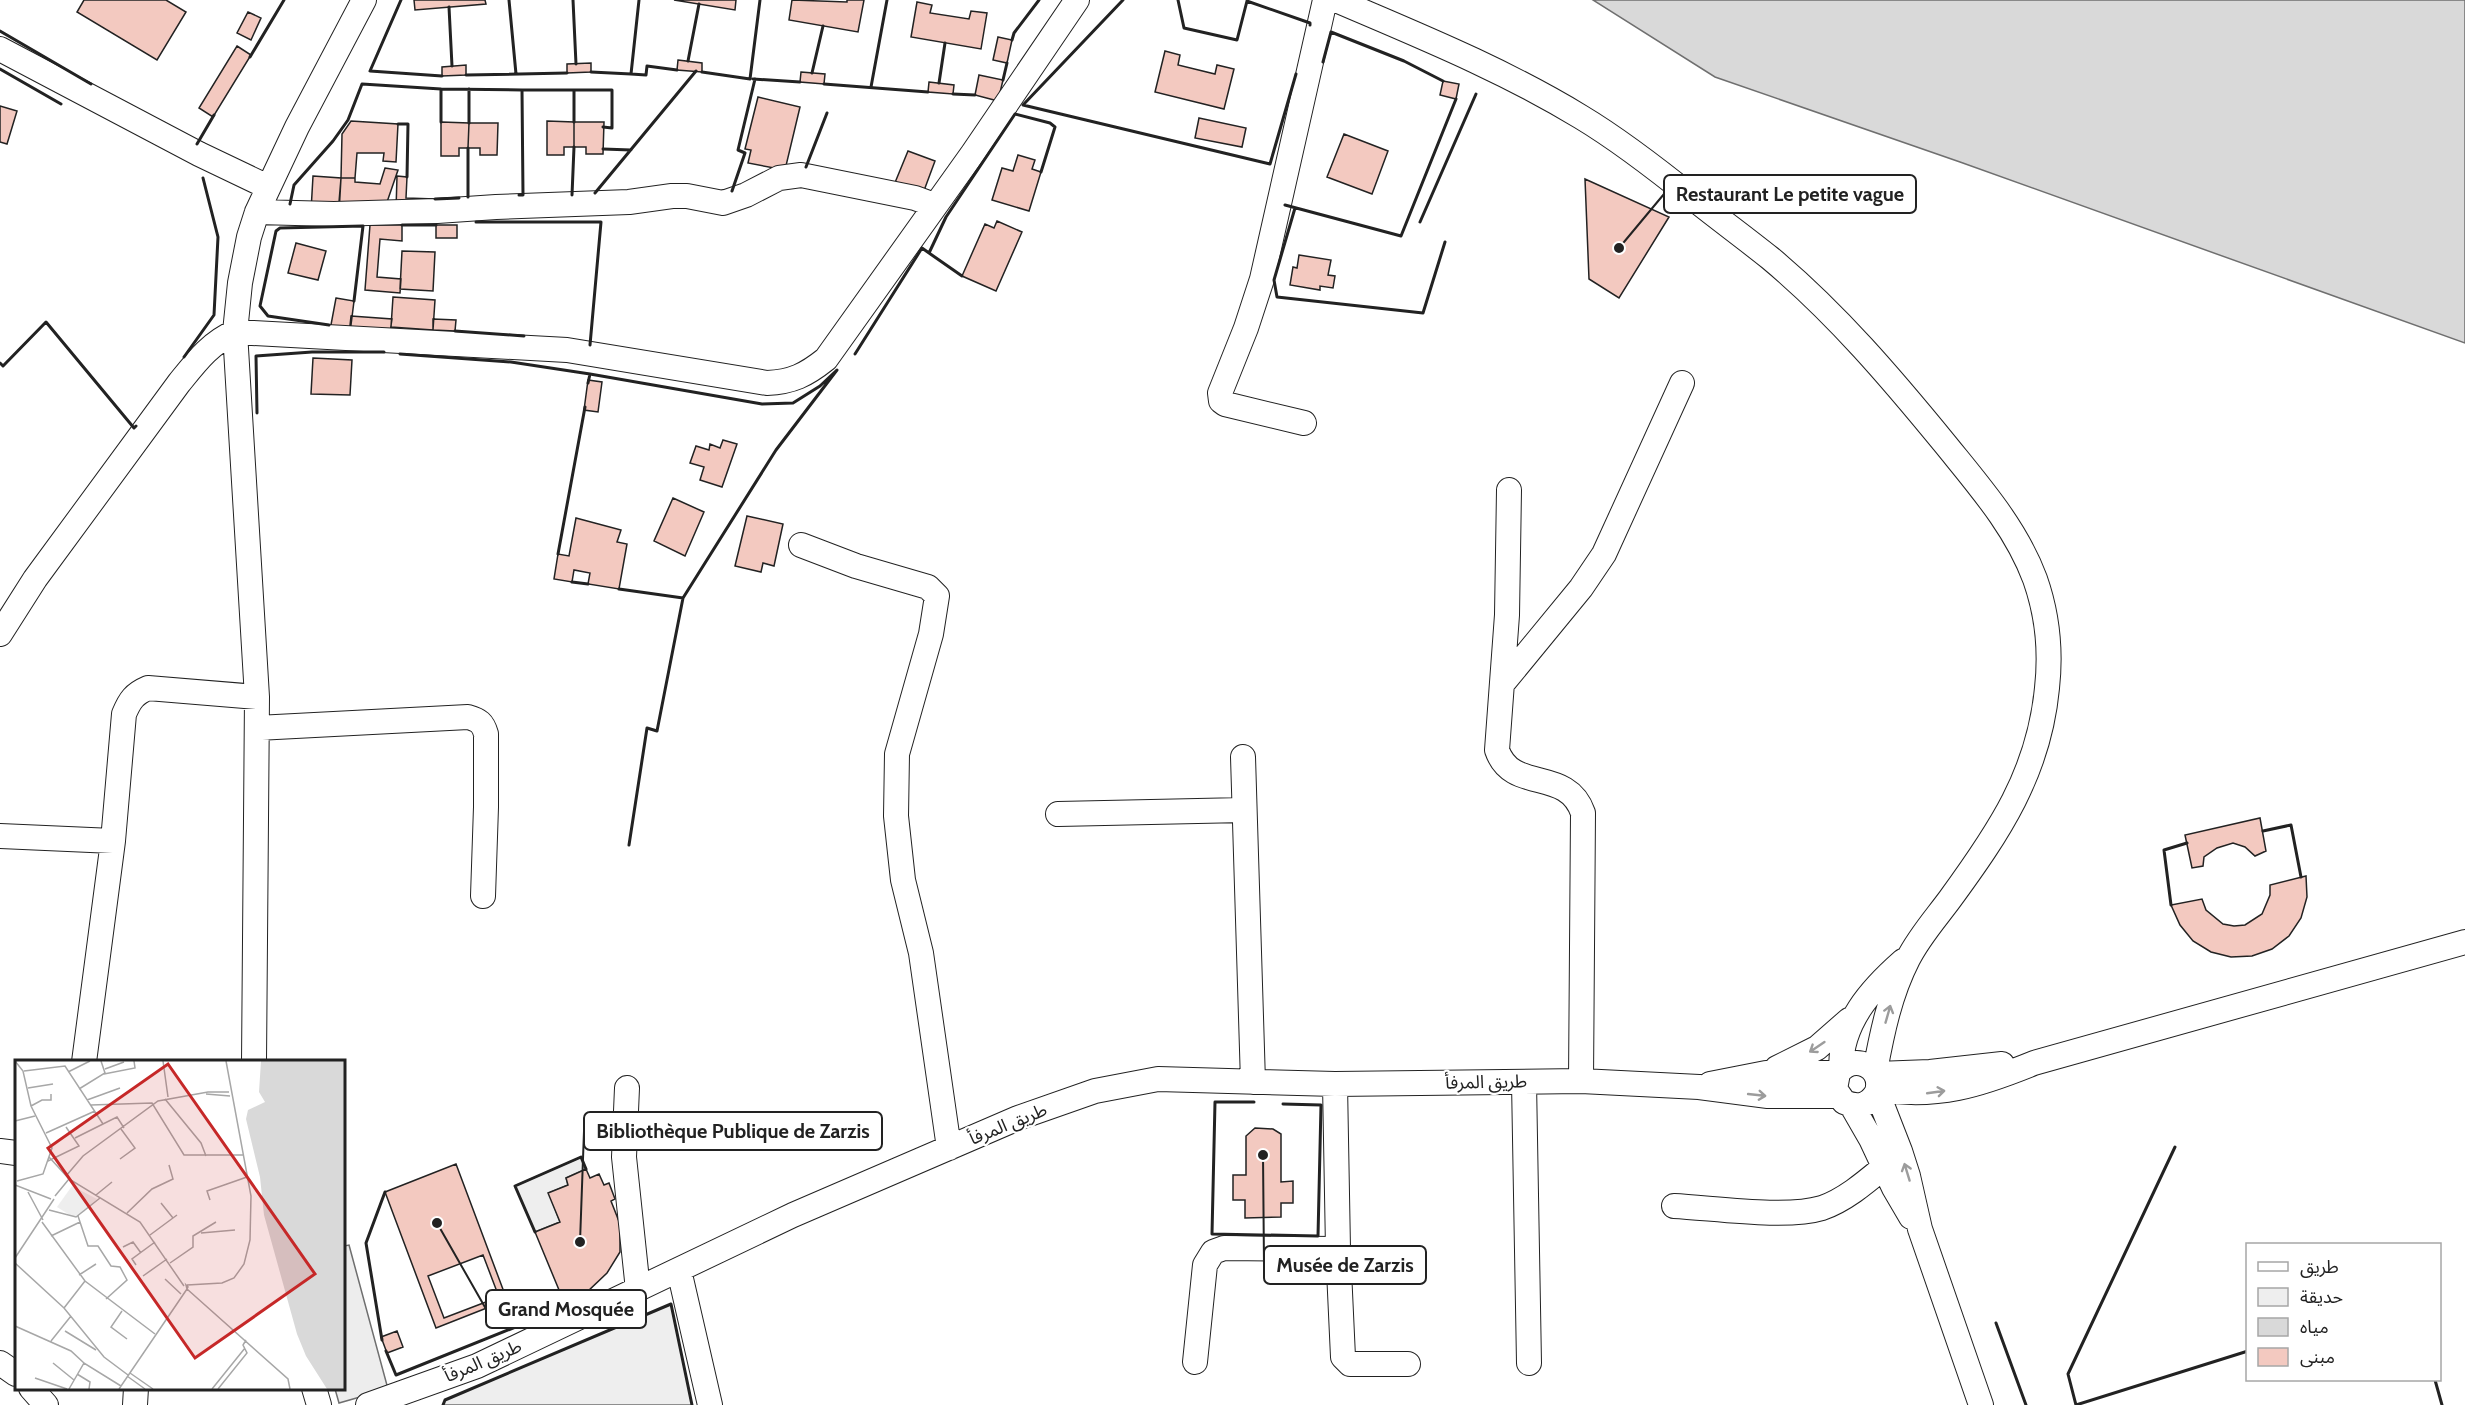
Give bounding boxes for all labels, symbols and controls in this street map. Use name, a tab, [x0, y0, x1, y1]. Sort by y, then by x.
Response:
callout: Restaurant Le petite vague	[1664, 175, 1916, 213]
text: Restaurant Le petite vague	[1676, 182, 1904, 206]
one-way arrow	[1883, 1005, 1894, 1024]
one-way arrow	[1809, 1042, 1826, 1054]
inset map	[15, 1060, 345, 1390]
street label: طريق المرفأ	[1445, 1070, 1527, 1094]
one-way arrow	[1926, 1086, 1946, 1097]
one-way arrow	[1747, 1090, 1767, 1101]
street label: طريق المرفأ	[965, 1098, 1050, 1150]
callout: Bibliothèque Publique de Zarzis	[584, 1112, 882, 1150]
text: Bibliothèque Publique de Zarzis	[596, 1119, 870, 1143]
one-way arrow	[1901, 1163, 1912, 1182]
legend	[2246, 1243, 2441, 1381]
callout: Musée de Zarzis	[1264, 1246, 1426, 1284]
text: Musée de Zarzis	[1276, 1253, 1414, 1277]
text: طريق	[2300, 1256, 2339, 1278]
text: حديقة	[2300, 1286, 2343, 1308]
callout: Grand Mosquée	[486, 1290, 646, 1328]
text: Grand Mosquée	[498, 1297, 634, 1321]
text: مياه	[2300, 1316, 2329, 1338]
street label: طريق المرفأ	[441, 1335, 525, 1387]
text: مبنى	[2300, 1346, 2335, 1368]

